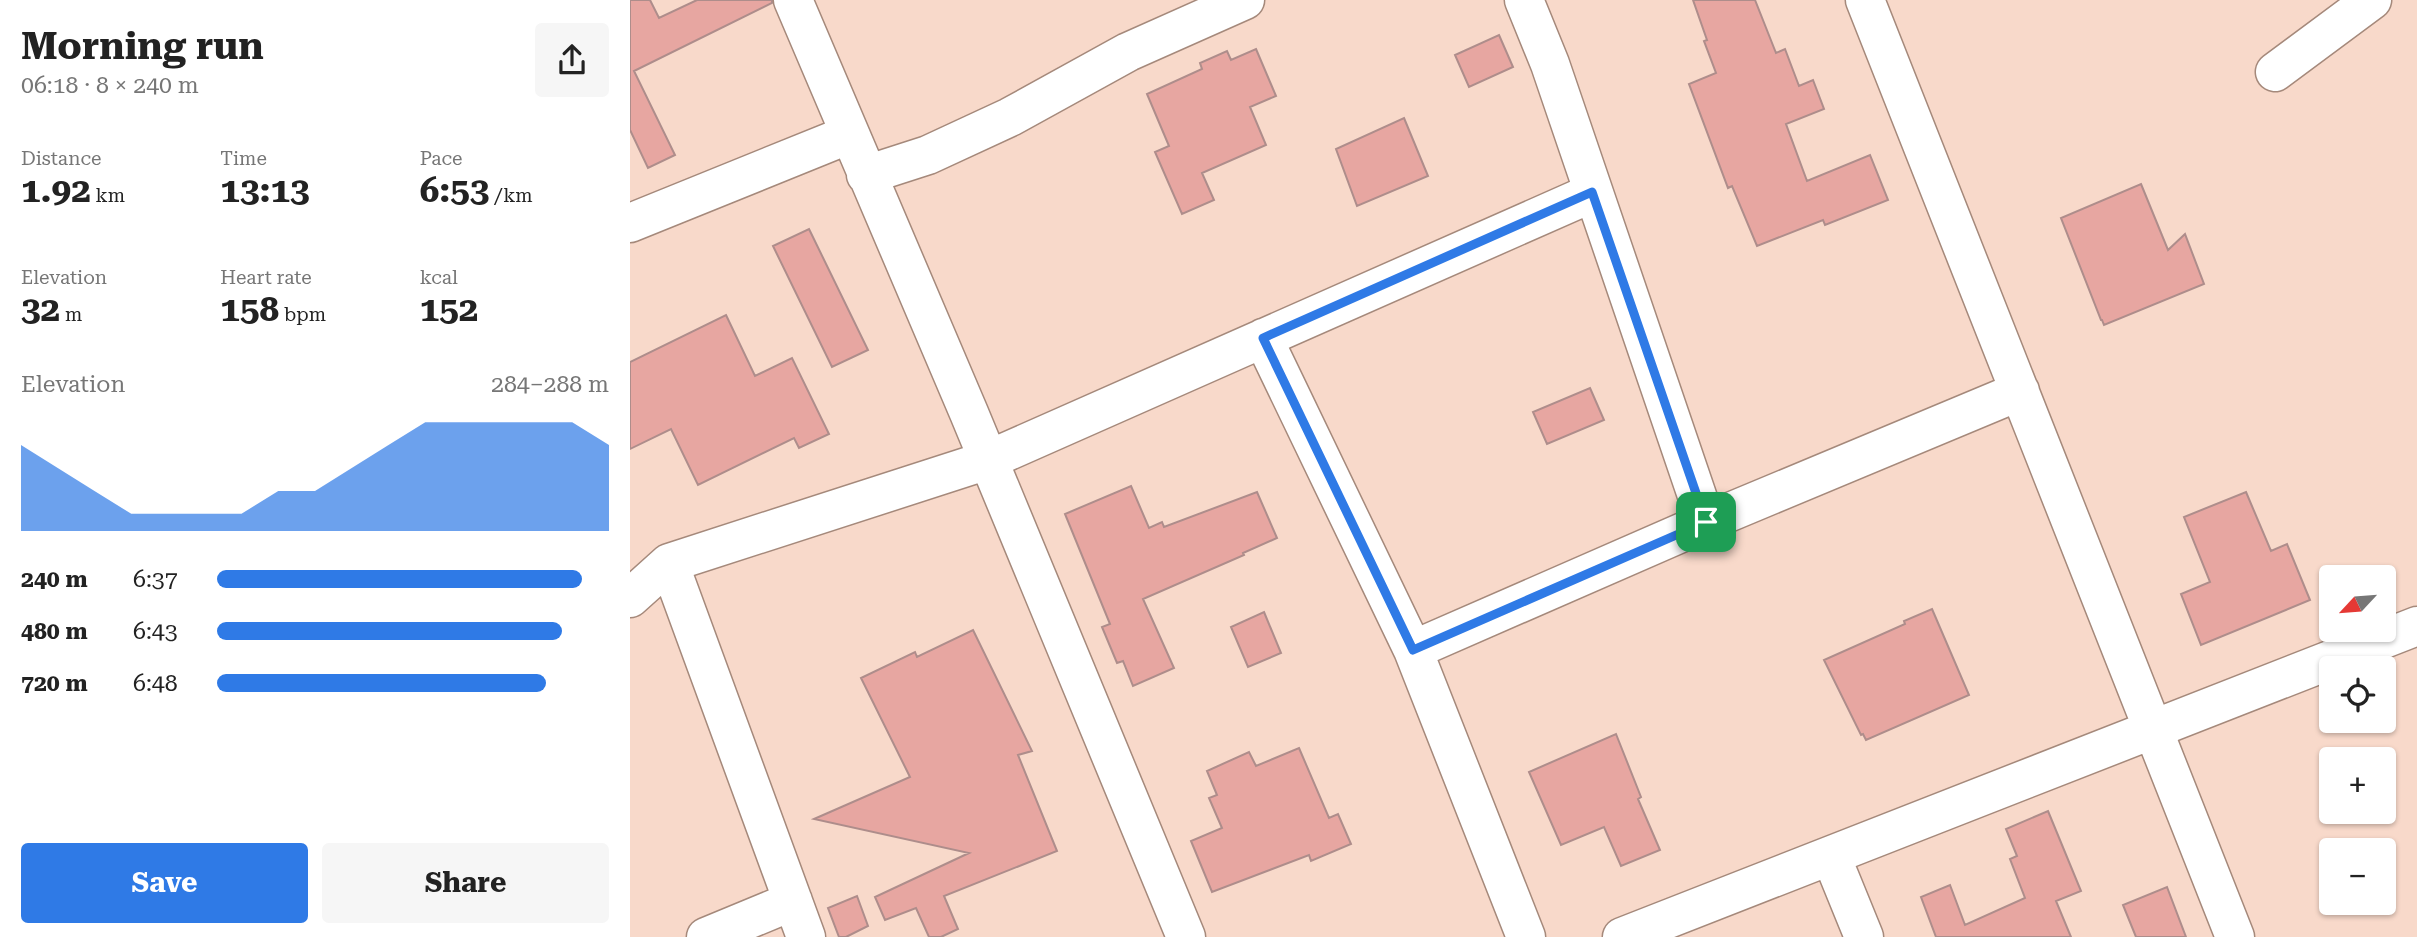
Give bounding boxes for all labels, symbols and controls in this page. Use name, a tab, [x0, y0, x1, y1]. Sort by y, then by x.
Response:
button: share	[535, 23, 609, 97]
text: Morning run	[21, 24, 264, 68]
text: 06:18 · 8 × 240 m	[21, 72, 199, 99]
text: Distance	[21, 147, 101, 170]
text: Time	[220, 147, 267, 170]
text: Pace	[420, 147, 463, 170]
text: 1.92	[21, 170, 91, 211]
text: 13:13	[220, 170, 310, 211]
text: 6:53	[420, 170, 489, 211]
text: km	[91, 184, 125, 207]
text: /km	[489, 184, 533, 207]
text: Elevation	[21, 266, 107, 289]
text: Heart rate	[220, 266, 312, 289]
text: kcal	[420, 266, 458, 289]
text: 32	[21, 289, 60, 330]
text: 158	[220, 289, 279, 330]
text: 152	[420, 289, 478, 330]
text: m	[60, 303, 82, 326]
text: bpm	[279, 303, 326, 326]
text: Elevation	[21, 371, 125, 398]
text: 284–288 m	[491, 371, 609, 398]
pin	[1676, 492, 1736, 552]
icon: arrive	[1687, 503, 1725, 541]
north arrow	[2319, 565, 2396, 642]
map controls	[2319, 565, 2396, 915]
text: 240 m	[21, 566, 88, 593]
text: 6:37	[133, 566, 178, 593]
text: 480 m	[21, 618, 88, 645]
text: 6:43	[133, 618, 178, 645]
button: locate	[2319, 656, 2396, 733]
text: 720 m	[21, 670, 88, 697]
text: 6:48	[133, 670, 178, 697]
button: +	[2319, 747, 2396, 824]
button: −	[2319, 838, 2396, 915]
button: Save	[21, 843, 308, 923]
button: Share	[322, 843, 609, 923]

